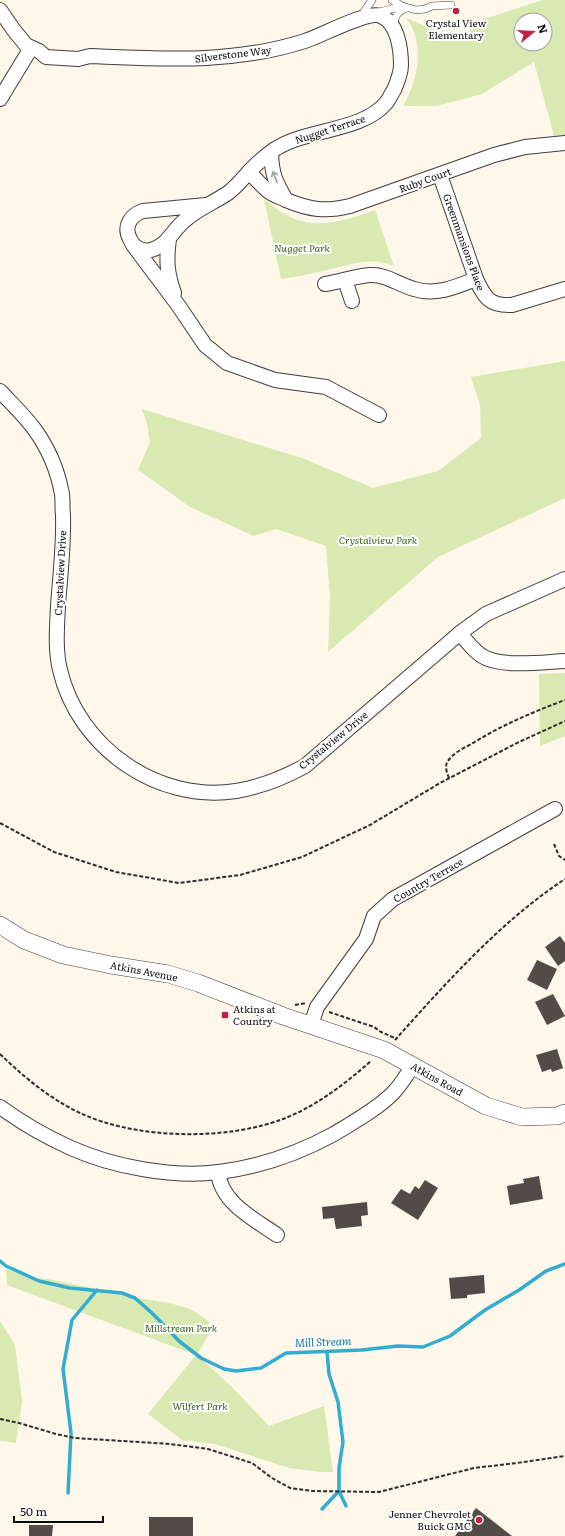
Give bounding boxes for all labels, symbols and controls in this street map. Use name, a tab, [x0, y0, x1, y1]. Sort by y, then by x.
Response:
marker: Crystal View Elementary	[451, 6, 461, 16]
north arrow	[513, 12, 553, 52]
place label: Crystal View Elementary	[426, 15, 487, 42]
text: N	[534, 22, 552, 35]
street label: Silverstone Way	[194, 41, 272, 66]
street label: Nugget Terrace	[293, 110, 367, 147]
street label: Ruby Court	[397, 163, 453, 196]
one-way arrow	[270, 172, 278, 184]
street label: Greenmansions Place	[440, 191, 489, 292]
park label: Nugget Park	[274, 240, 330, 255]
street label: Crystalview Drive	[50, 530, 69, 616]
park label: Crystalview Park	[339, 532, 418, 547]
street label: Crystalview Drive	[295, 707, 371, 772]
street label: Country Terrace	[390, 853, 465, 906]
street label: Atkins Avenue	[109, 957, 179, 984]
place label: Atkins at Country	[233, 1001, 276, 1028]
marker: Atkins at Country	[220, 1010, 230, 1020]
street label: Atkins Road	[408, 1058, 466, 1099]
park label: Millstream Park	[145, 1320, 218, 1335]
water label: Mill Stream	[294, 1332, 352, 1350]
park label: Wilfert Park	[172, 1398, 228, 1413]
scale bar	[14, 1498, 103, 1524]
text: 50 m	[20, 1502, 47, 1520]
place label: Jenner Chevrolet Buick GMC	[389, 1506, 471, 1533]
marker: Jenner Chevrolet Buick GMC	[474, 1515, 484, 1525]

